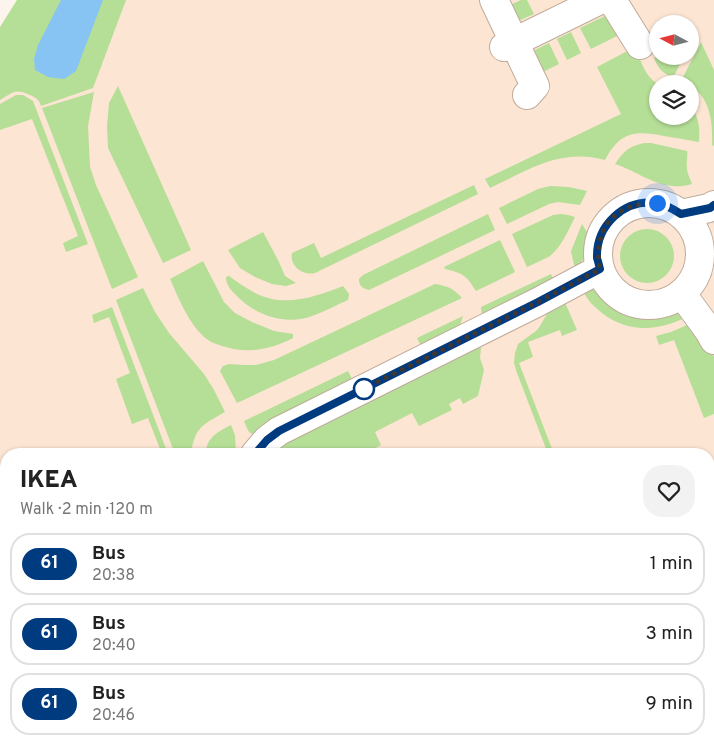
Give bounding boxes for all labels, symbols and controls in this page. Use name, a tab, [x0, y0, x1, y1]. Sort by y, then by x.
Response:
north arrow	[649, 15, 699, 65]
map controls	[649, 15, 699, 125]
button: layers	[649, 75, 699, 125]
your location	[645, 191, 670, 216]
unlabelled marker	[353, 378, 375, 400]
button: heart	[643, 465, 695, 517]
text: IKEA	[20, 466, 77, 496]
text: Walk · 2 min · 120 m	[20, 500, 153, 520]
text: Bus	[92, 542, 126, 566]
text: 61	[40, 552, 59, 575]
text: 1 min	[650, 552, 693, 576]
text: 20:38	[92, 566, 135, 586]
text: Bus	[92, 612, 126, 636]
text: 61	[40, 622, 59, 645]
text: 3 min	[645, 622, 693, 646]
text: 20:40	[92, 636, 136, 656]
text: Bus	[92, 682, 126, 706]
text: 61	[40, 692, 59, 715]
text: 9 min	[646, 692, 693, 716]
text: 20:46	[92, 706, 135, 726]

